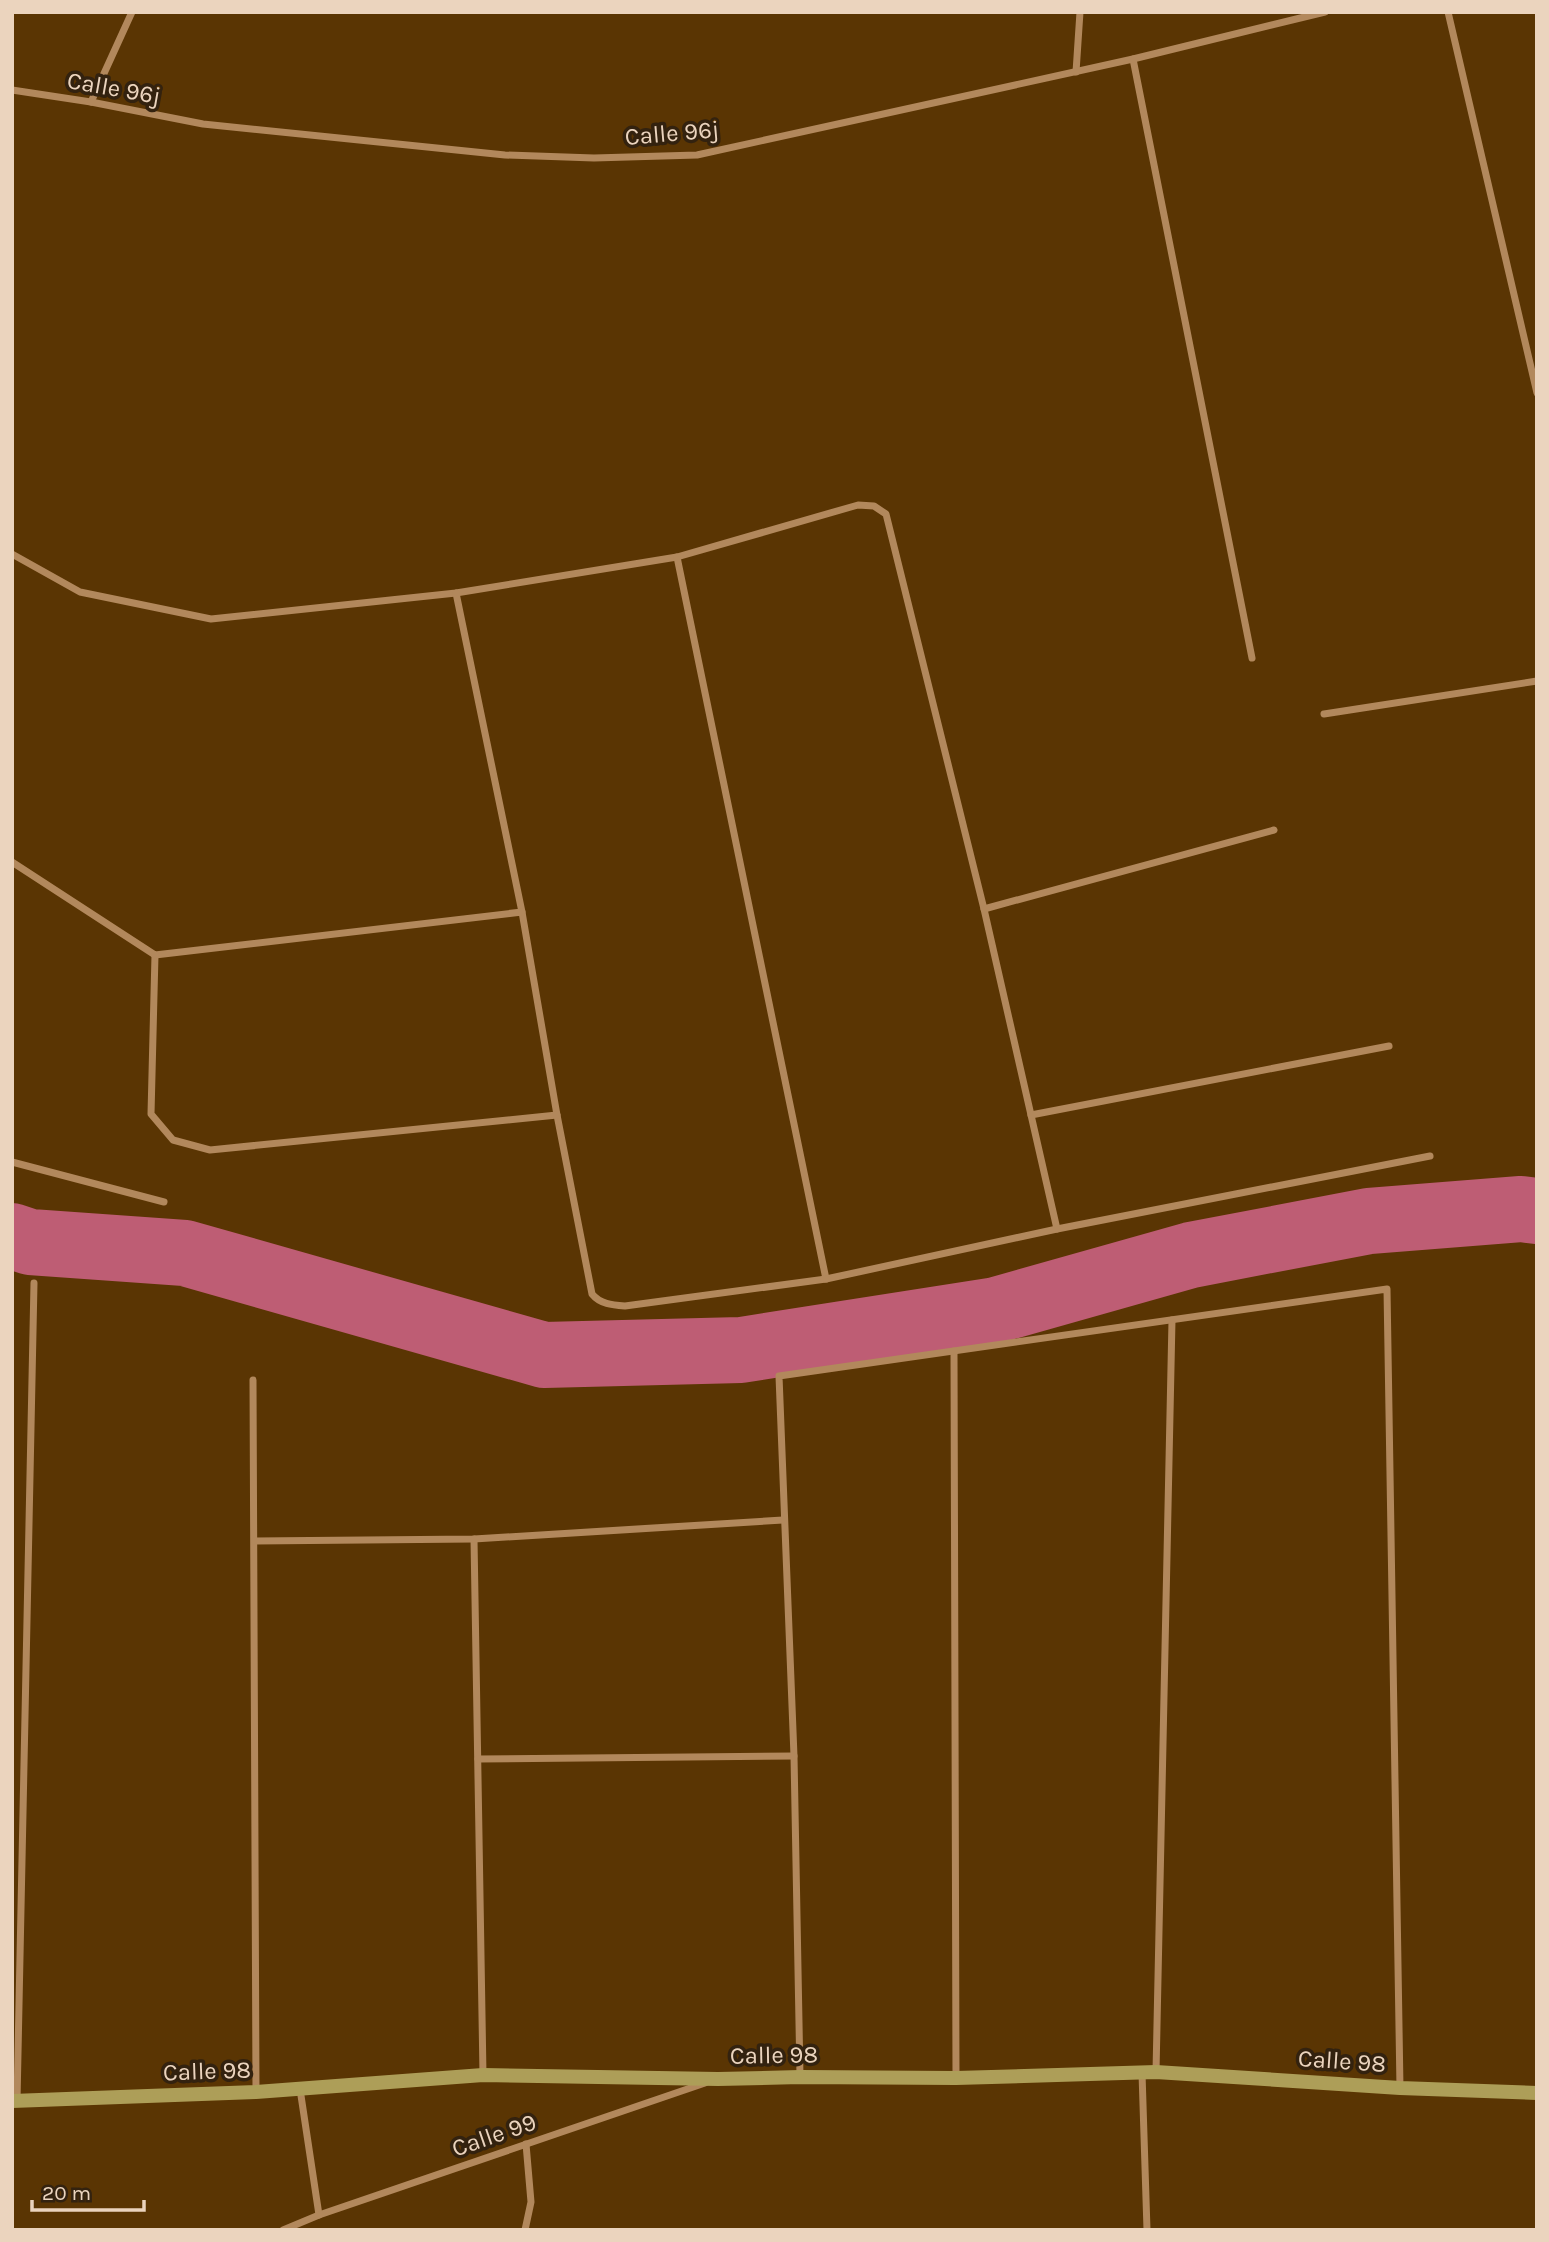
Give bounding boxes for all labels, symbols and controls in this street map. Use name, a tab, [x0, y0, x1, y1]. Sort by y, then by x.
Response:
street label: Calle 96j	[65, 66, 163, 110]
street label: Calle 96j	[624, 115, 720, 151]
street label: Calle 98	[730, 2040, 818, 2070]
street label: Calle 98	[1297, 2044, 1387, 2078]
street label: Calle 98	[163, 2055, 251, 2087]
street label: Calle 99	[448, 2108, 540, 2162]
scale bar	[32, 2168, 144, 2212]
text: 20 m	[42, 2181, 91, 2205]

